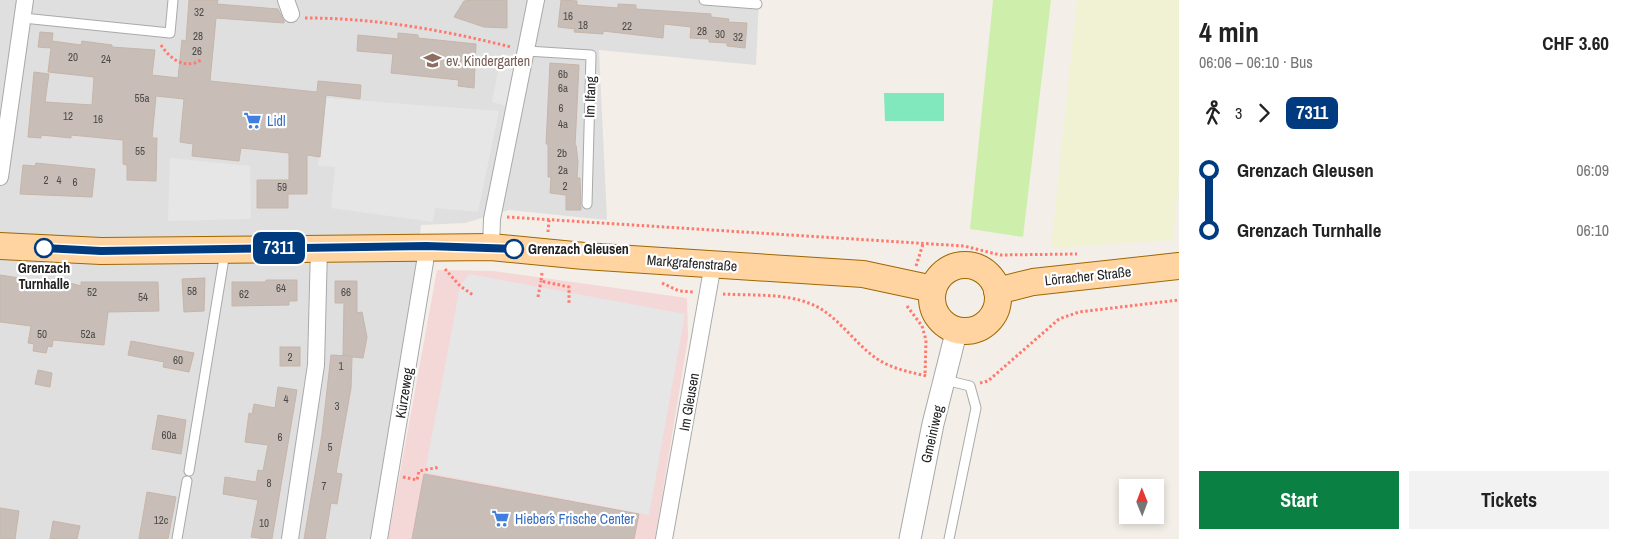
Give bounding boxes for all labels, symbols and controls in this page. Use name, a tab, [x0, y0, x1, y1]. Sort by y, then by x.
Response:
house number: 32	[194, 5, 204, 19]
house number: 16	[563, 9, 573, 23]
text: 4 min	[1199, 13, 1259, 51]
house number: 18	[578, 18, 588, 32]
house number: 22	[622, 19, 632, 33]
house number: 28	[697, 24, 707, 38]
house number: 30	[715, 27, 725, 41]
house number: 28	[193, 29, 203, 43]
house number: 32	[733, 30, 743, 44]
text: CHF 3.60	[1542, 30, 1609, 56]
house number: 26	[192, 44, 202, 58]
house number: 20	[68, 50, 78, 64]
school or university icon: ev. Kindergarten	[422, 51, 442, 71]
text: 06:06 – 06:10 · Bus	[1199, 51, 1313, 73]
house number: 24	[101, 52, 111, 66]
place label: ev. Kindergarten	[446, 52, 530, 70]
house number: 6b	[558, 67, 568, 81]
street label: Im Ifang	[580, 75, 600, 118]
house number: 6a	[558, 81, 568, 95]
house number: 55a	[134, 91, 150, 105]
icon: walk	[1199, 99, 1227, 127]
icon: forward	[1250, 99, 1278, 127]
text: 7311	[1296, 100, 1328, 125]
house number: 6	[558, 101, 564, 115]
text: 3	[1235, 102, 1242, 124]
house number: 12	[63, 109, 73, 123]
supermarket icon: Lidl	[243, 111, 263, 131]
house number: 16	[93, 112, 103, 126]
place label: Lidl	[267, 112, 286, 130]
house number: 4a	[558, 117, 568, 131]
house number: 55	[135, 144, 145, 158]
house number: 2b	[557, 146, 567, 160]
text: Grenzach Gleusen	[1237, 157, 1374, 183]
text: 06:09	[1576, 159, 1609, 181]
house number: 2a	[558, 163, 568, 177]
house number: 2	[43, 173, 49, 187]
house number: 4	[56, 173, 62, 187]
house number: 6	[72, 175, 78, 189]
house number: 2	[562, 179, 568, 193]
house number: 59	[277, 180, 287, 194]
text: Grenzach Turnhalle	[1237, 217, 1381, 243]
text: 06:10	[1576, 219, 1609, 241]
line badge: 7311	[244, 232, 314, 264]
text: 7311	[263, 235, 295, 260]
marker: Grenzach Turnhalle	[34, 238, 54, 258]
marker: Grenzach Gleusen	[504, 239, 524, 259]
place label: Grenzach Gleusen	[528, 240, 629, 258]
street label: Markgrafenstraße	[646, 251, 738, 275]
place label: Grenzach Turnhalle	[18, 259, 70, 293]
street label: Lörracher Straße	[1044, 263, 1132, 289]
house number: 64	[276, 281, 286, 295]
house number: 58	[187, 284, 197, 298]
house number: 52	[87, 285, 97, 299]
house number: 66	[341, 285, 351, 299]
house number: 62	[239, 287, 249, 301]
house number: 54	[138, 290, 148, 304]
house number: 50	[37, 327, 47, 341]
house number: 52a	[80, 327, 96, 341]
house number: 2	[287, 350, 293, 364]
house number: 60	[173, 353, 183, 367]
house number: 1	[338, 359, 344, 373]
street label: Kürzeweg	[391, 366, 417, 420]
street label: Im Gleusen	[675, 372, 703, 432]
house number: 4	[283, 392, 289, 406]
house number: 3	[334, 399, 340, 413]
street label: Gmeiniweg	[917, 403, 948, 465]
house number: 60a	[161, 428, 177, 442]
house number: 6	[277, 430, 283, 444]
house number: 5	[327, 440, 333, 454]
button: Start	[1199, 471, 1399, 529]
button: Tickets	[1409, 471, 1609, 529]
house number: 8	[266, 476, 272, 490]
house number: 7	[321, 479, 327, 493]
north arrow	[1119, 479, 1164, 524]
map controls	[1119, 479, 1164, 524]
supermarket icon: Hieber´s Frische Center	[491, 509, 511, 529]
place label: Hieber´s Frische Center	[515, 510, 634, 528]
house number: 12c	[154, 513, 169, 527]
house number: 10	[259, 516, 269, 530]

